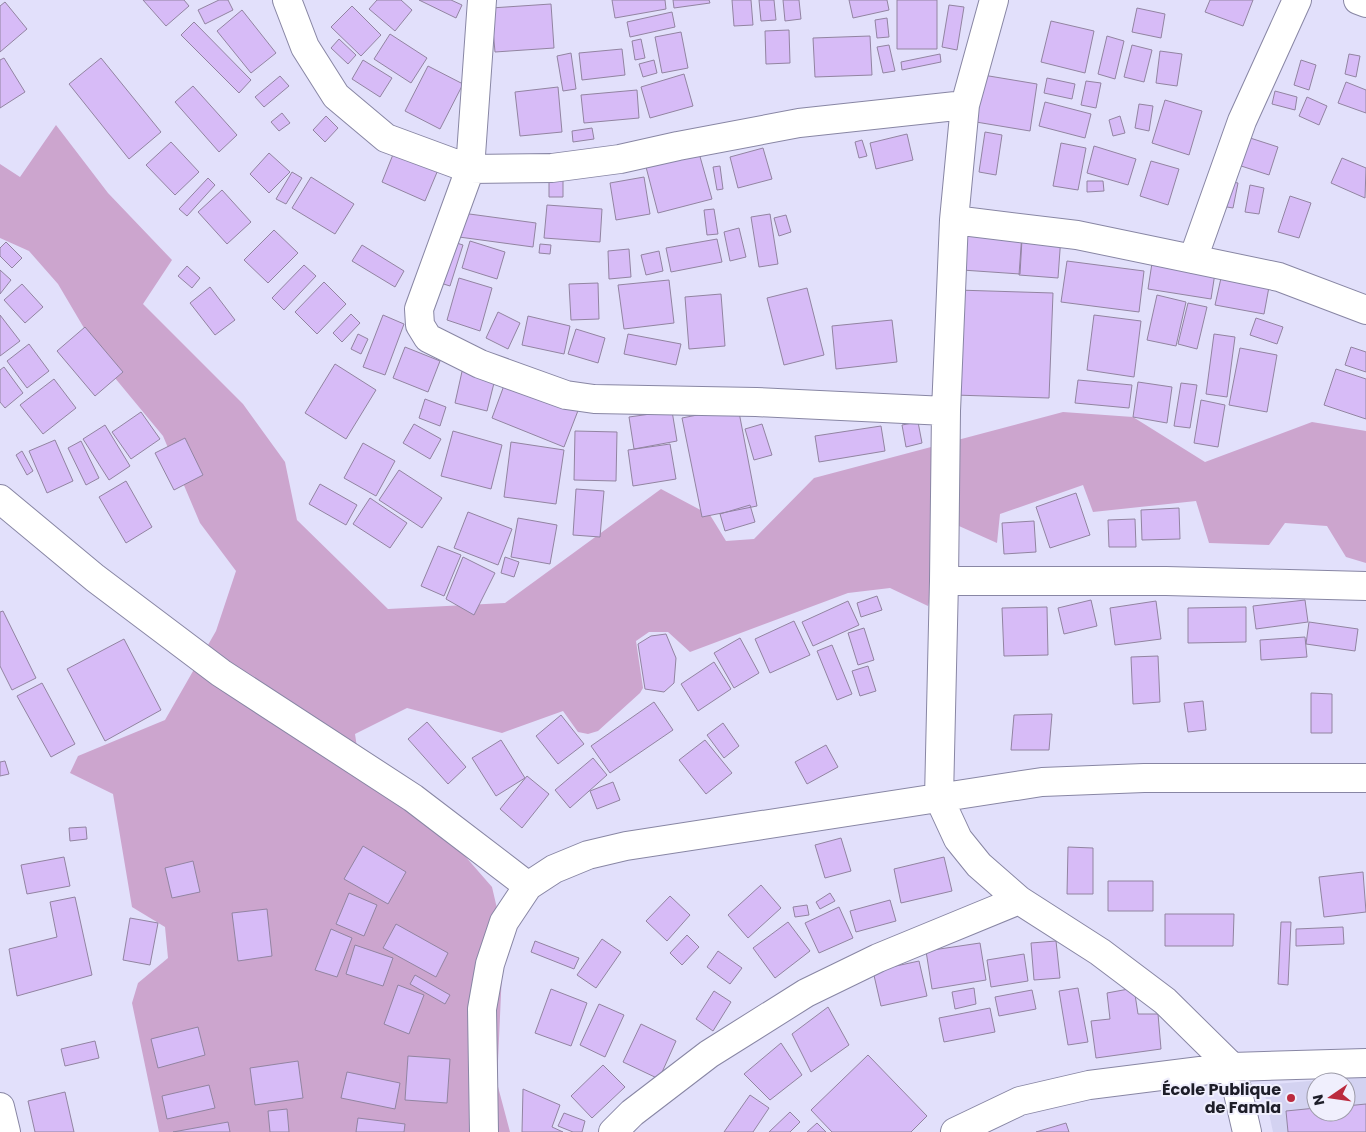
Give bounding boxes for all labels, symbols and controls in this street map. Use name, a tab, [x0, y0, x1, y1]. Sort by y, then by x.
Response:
north arrow	[1306, 1072, 1356, 1122]
place label: École Publique de Famla	[1162, 1078, 1281, 1119]
marker: École Publique de Famla	[1285, 1092, 1297, 1104]
text: N	[1307, 1093, 1329, 1107]

